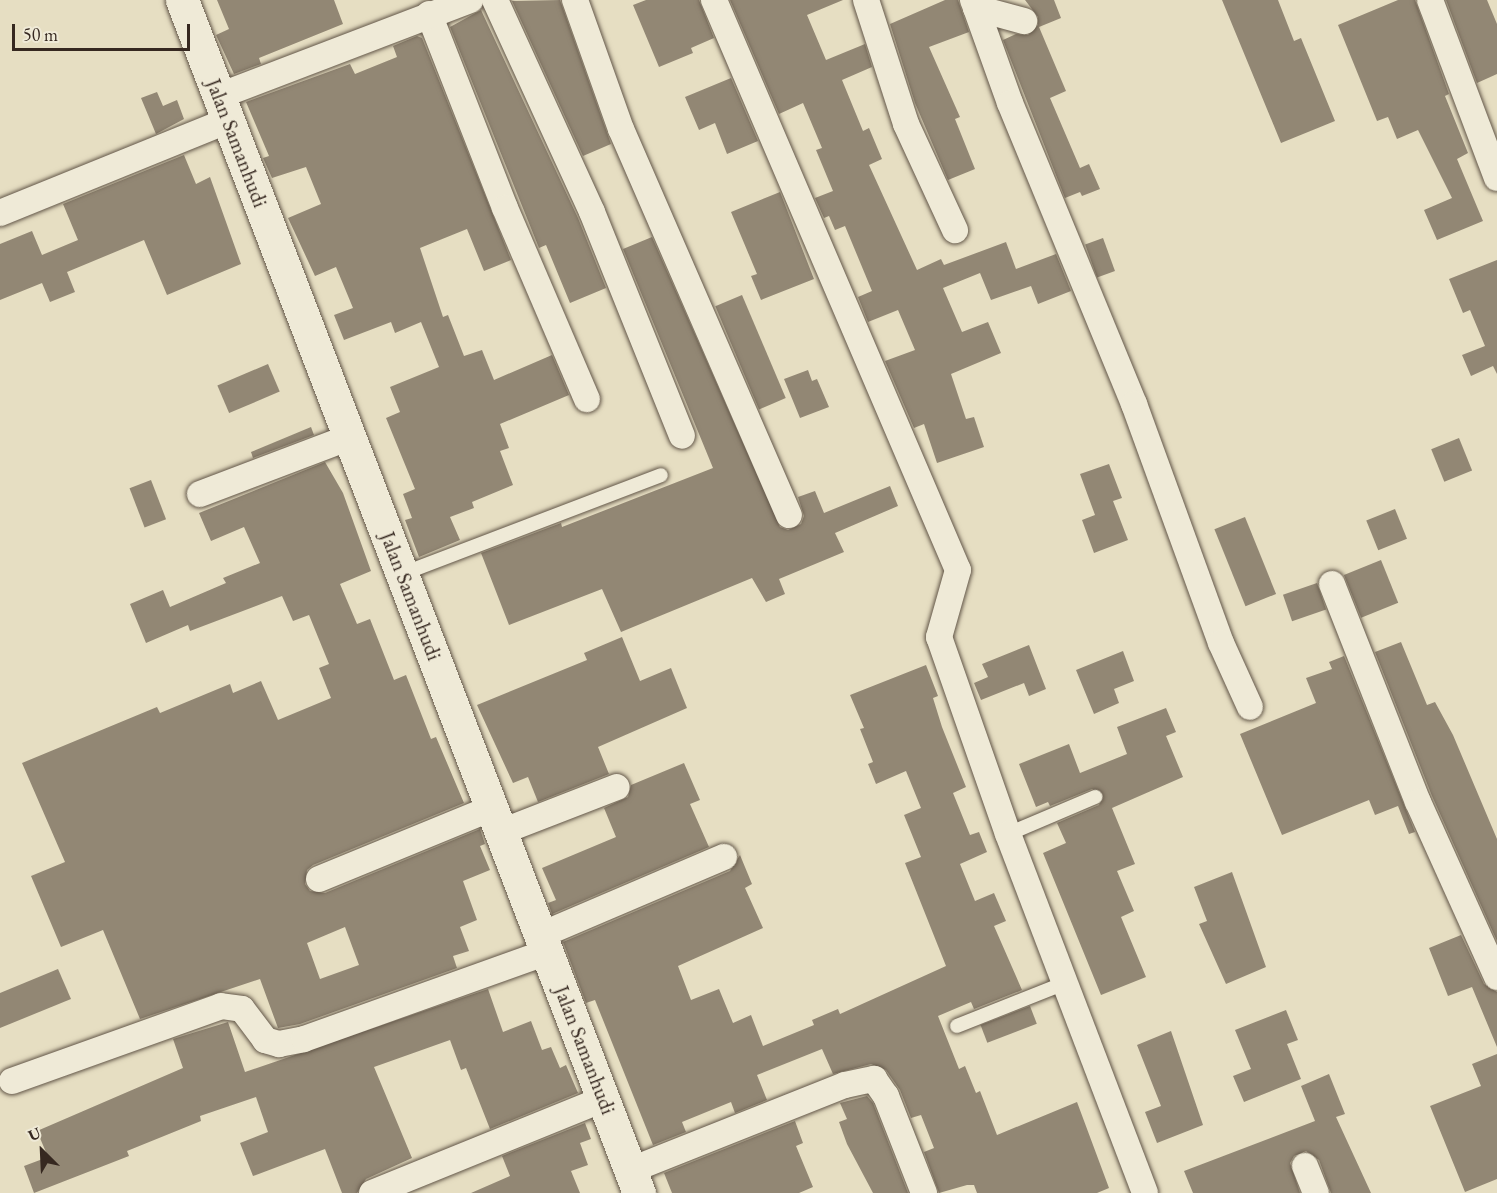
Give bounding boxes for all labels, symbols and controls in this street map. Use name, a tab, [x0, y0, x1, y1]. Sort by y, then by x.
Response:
scale bar	[15, 12, 194, 50]
text: 50 m	[23, 23, 58, 46]
street label: Jalan Samanhudi	[201, 75, 273, 211]
street label: Jalan Samanhudi	[375, 528, 447, 664]
street label: Jalan Samanhudi	[549, 982, 621, 1118]
north arrow	[12, 1121, 72, 1181]
text: U	[25, 1122, 44, 1146]

